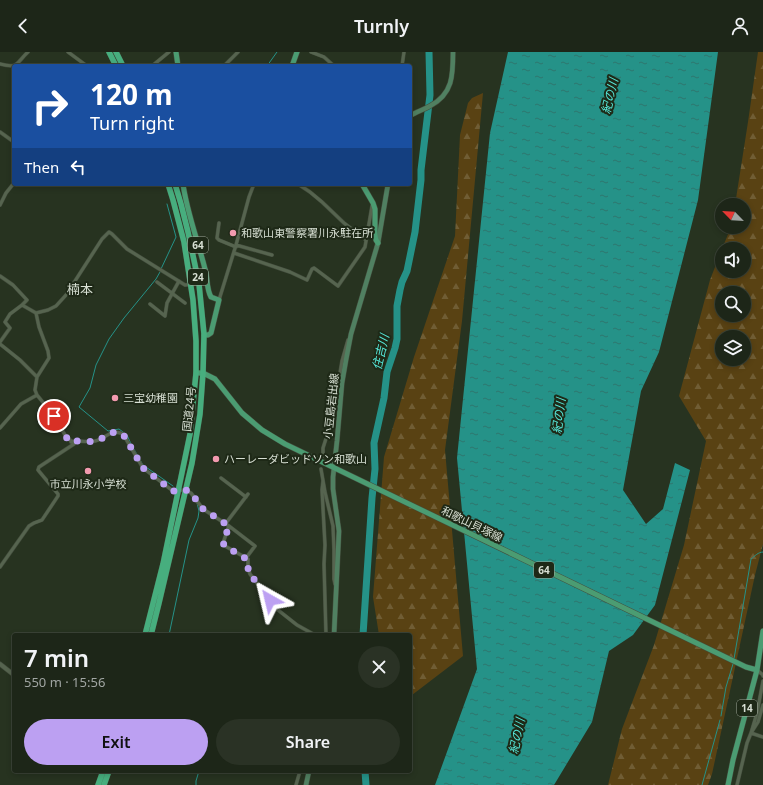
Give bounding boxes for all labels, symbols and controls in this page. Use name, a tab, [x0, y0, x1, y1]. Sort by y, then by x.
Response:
text: Turnly	[354, 14, 409, 38]
icon: back	[12, 15, 34, 37]
icon: person	[729, 15, 751, 37]
water label: 紀の川	[597, 74, 622, 115]
text: 120 m	[90, 75, 173, 113]
icon: right	[24, 80, 76, 132]
text: Turn right	[90, 111, 174, 135]
icon: left	[67, 156, 89, 178]
text: Then	[24, 157, 59, 177]
north arrow	[715, 198, 751, 234]
map controls	[715, 198, 751, 366]
place label: 和歌山東警察署川永駐在所	[241, 225, 374, 240]
marker: 和歌山東警察署川永駐在所	[228, 228, 238, 238]
road number: 64	[188, 237, 208, 253]
button: sound	[715, 242, 751, 278]
road number: 24	[188, 269, 208, 285]
district label: 楠本	[67, 280, 93, 298]
button: search	[715, 286, 751, 322]
water label: 住吉川	[368, 330, 393, 371]
button: layers	[715, 330, 751, 366]
street label: 小豆島岩出線	[320, 372, 341, 440]
street label: 国道24号	[179, 385, 198, 432]
place label: 三宝幼稚園	[123, 390, 178, 405]
marker: 三宝幼稚園	[110, 393, 120, 403]
water label: 紀の川	[548, 395, 569, 435]
pin	[37, 399, 71, 433]
icon: arrive	[43, 405, 65, 427]
place label: ハーレーダビッドソン和歌山	[224, 451, 367, 466]
marker: ハーレーダビッドソン和歌山	[211, 454, 221, 464]
marker: 市立川永小学校	[83, 466, 93, 476]
place label: 市立川永小学校	[50, 476, 127, 491]
street label: 和歌山貝塚線	[439, 502, 505, 545]
road number: 64	[534, 562, 554, 578]
position arrow	[249, 579, 291, 621]
text: 7 min	[24, 641, 89, 674]
button: close	[358, 646, 400, 688]
text: 550 m · 15:56	[24, 673, 105, 691]
road number: 14	[737, 700, 757, 716]
water label: 紀の川	[504, 715, 529, 755]
button: Exit	[24, 719, 208, 765]
button: Share	[216, 719, 400, 765]

